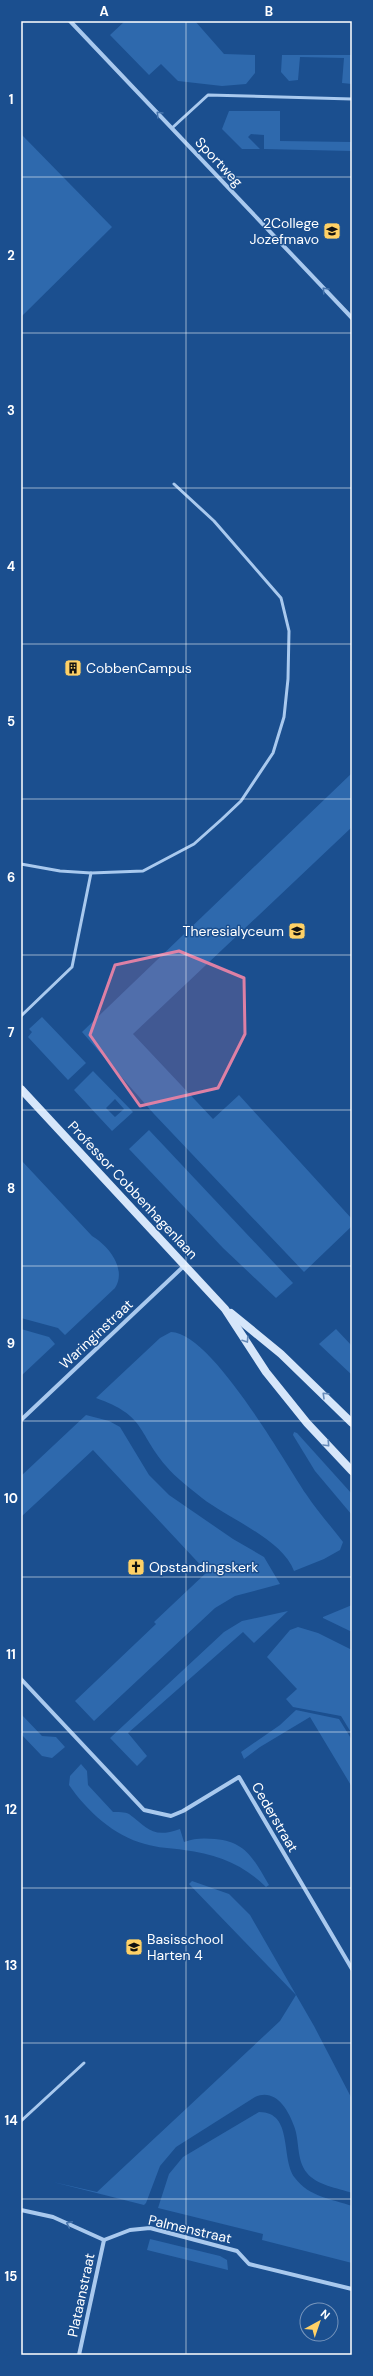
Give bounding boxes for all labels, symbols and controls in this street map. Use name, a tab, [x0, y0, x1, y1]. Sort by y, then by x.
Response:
text: A	[99, 3, 109, 20]
text: B	[265, 3, 273, 20]
text: 1	[9, 91, 13, 108]
one-way arrow	[156, 111, 164, 119]
street label: Sportweg	[191, 133, 247, 191]
place label: 2College Jozefmavo	[249, 214, 319, 248]
school or university icon: 2College Jozefmavo	[322, 221, 342, 241]
text: 2	[7, 247, 15, 264]
one-way arrow	[322, 287, 330, 295]
text: 3	[7, 402, 15, 419]
text: 4	[7, 558, 15, 575]
building icon: CobbenCampus	[63, 658, 83, 678]
place label: CobbenCampus	[86, 659, 192, 677]
text: 5	[7, 713, 15, 730]
text: 6	[7, 869, 15, 886]
school or university icon: Theresialyceum	[287, 921, 307, 941]
place label: Theresialyceum	[183, 922, 284, 940]
text: 7	[8, 1024, 15, 1041]
street label: Professor Cobbenhagenlaan	[64, 1117, 202, 1263]
text: 8	[7, 1180, 15, 1197]
street label: Waringinstraat	[55, 1295, 137, 1373]
text: 9	[7, 1335, 15, 1352]
one-way arrow	[241, 1336, 249, 1343]
one-way arrow	[322, 1392, 330, 1400]
one-way arrow	[322, 1440, 329, 1447]
text: 10	[4, 1490, 18, 1507]
church icon: Opstandingskerk	[126, 1557, 146, 1577]
place label: Opstandingskerk	[149, 1558, 258, 1576]
text: 11	[6, 1646, 16, 1663]
street label: Cederstraat	[248, 1779, 302, 1855]
text: 12	[5, 1801, 17, 1818]
place label: Basisschool Harten 4	[147, 1930, 223, 1964]
school or university icon: Basisschool Harten 4	[124, 1937, 144, 1957]
text: 13	[5, 1957, 17, 1974]
text: 14	[4, 2112, 18, 2129]
street label: Palmenstraat	[147, 2211, 233, 2247]
one-way arrow	[65, 2221, 73, 2229]
street label: Plataanstraat	[63, 2251, 99, 2339]
text: 15	[5, 2268, 17, 2285]
north arrow	[299, 2302, 339, 2342]
text: N	[318, 2306, 333, 2322]

